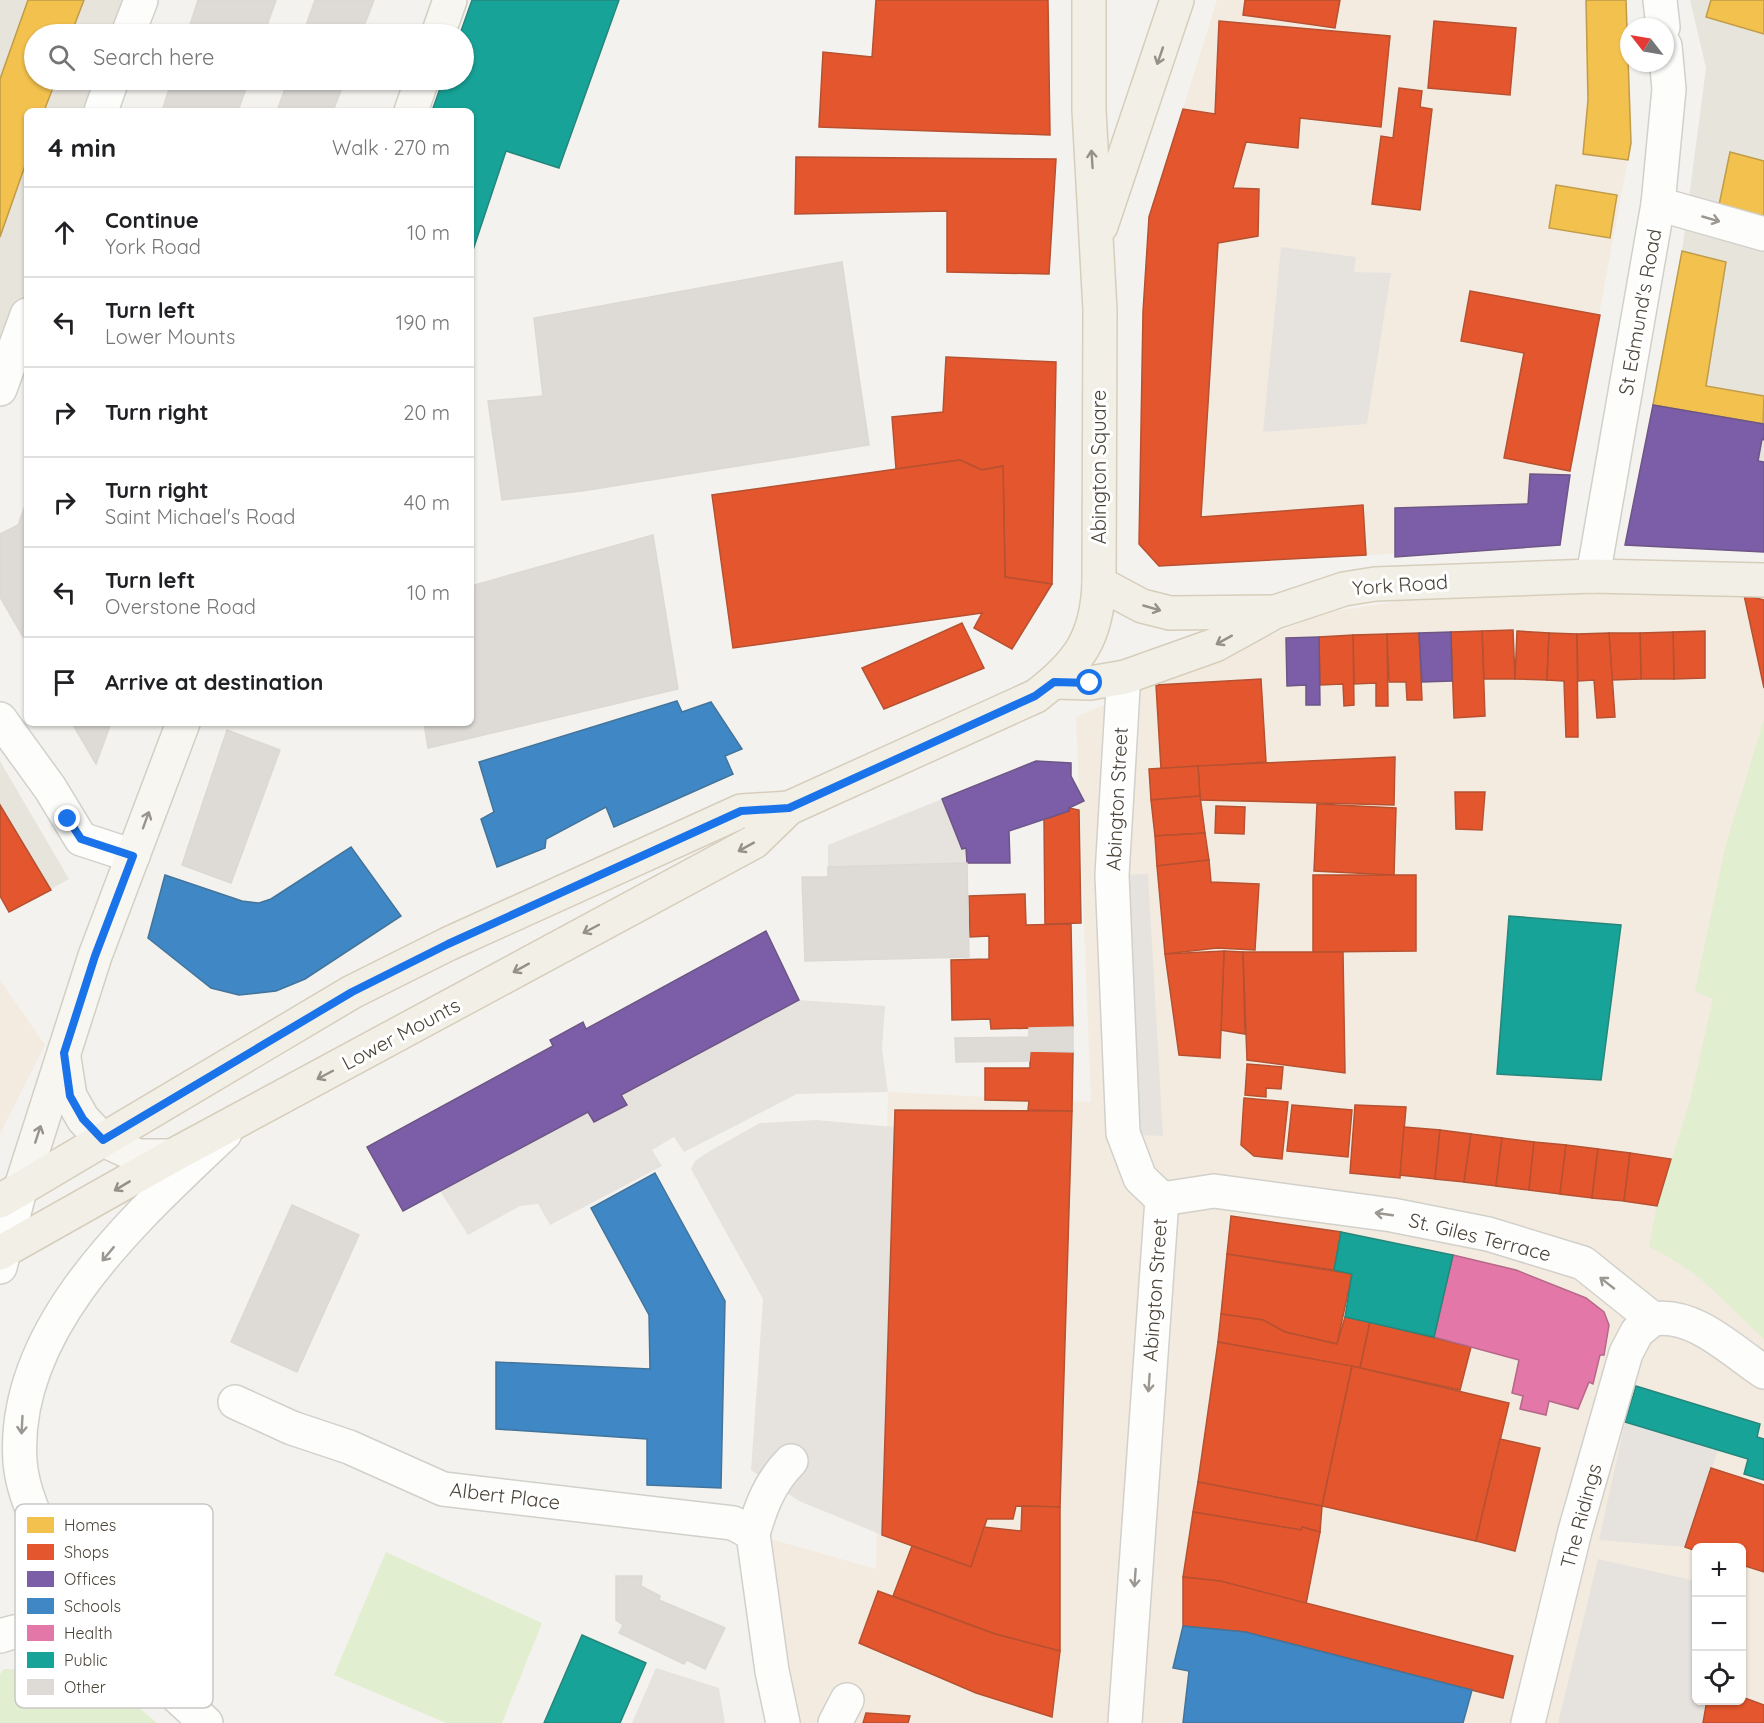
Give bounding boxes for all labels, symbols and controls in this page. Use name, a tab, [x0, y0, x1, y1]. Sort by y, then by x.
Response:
north arrow	[1620, 18, 1674, 72]
search box	[24, 24, 474, 90]
icon: search	[45, 41, 78, 74]
text: Search here	[93, 43, 214, 71]
one-way arrow	[1154, 46, 1165, 65]
text: 4 min	[48, 131, 116, 164]
text: Walk · 270 m	[332, 135, 450, 160]
one-way arrow	[1086, 150, 1097, 170]
text: Continue	[105, 206, 199, 234]
one-way arrow	[1701, 214, 1720, 225]
icon: ahead	[48, 216, 81, 249]
text: 10 m	[407, 220, 450, 245]
street label: St Edmund's Road	[1613, 227, 1666, 397]
text: York Road	[105, 234, 201, 259]
text: Turn left	[105, 296, 195, 324]
icon: left	[48, 306, 81, 339]
text: 190 m	[396, 310, 450, 335]
text: Lower Mounts	[105, 324, 235, 349]
street label: Abington Square	[1086, 390, 1111, 544]
icon: right	[48, 396, 81, 429]
text: Turn right	[105, 398, 209, 426]
text: 20 m	[403, 400, 450, 425]
text: Turn right	[105, 476, 209, 504]
icon: right	[48, 486, 81, 519]
text: 40 m	[404, 490, 450, 515]
text: Saint Michael's Road	[105, 504, 295, 529]
text: Turn left	[105, 566, 195, 594]
street label: York Road	[1351, 569, 1449, 600]
icon: left	[48, 576, 81, 609]
text: 10 m	[407, 580, 450, 605]
text: Overstone Road	[105, 594, 256, 619]
one-way arrow	[1142, 603, 1161, 614]
one-way arrow	[1216, 634, 1233, 646]
icon: arrive	[48, 666, 81, 699]
text: Arrive at destination	[105, 668, 323, 696]
route start	[1076, 669, 1102, 695]
street label: Abington Street	[1100, 726, 1133, 871]
route end	[54, 805, 80, 831]
one-way arrow	[141, 811, 152, 830]
one-way arrow	[737, 842, 755, 853]
one-way arrow	[583, 923, 600, 935]
one-way arrow	[513, 962, 530, 974]
street label: Lower Mounts	[337, 992, 464, 1075]
one-way arrow	[316, 1070, 334, 1081]
one-way arrow	[33, 1125, 44, 1144]
one-way arrow	[114, 1180, 131, 1192]
street label: St. Giles Terrace	[1406, 1207, 1554, 1266]
one-way arrow	[1374, 1209, 1394, 1220]
street label: Abington Street	[1137, 1217, 1172, 1363]
one-way arrow	[101, 1246, 114, 1262]
one-way arrow	[1600, 1277, 1616, 1290]
one-way arrow	[1143, 1373, 1154, 1393]
one-way arrow	[16, 1415, 27, 1435]
street label: The Ridings	[1555, 1461, 1607, 1571]
street label: Albert Place	[448, 1476, 562, 1515]
legend	[15, 1504, 213, 1708]
text: Homes	[64, 1515, 116, 1535]
text: Shops	[64, 1542, 109, 1562]
map controls	[1692, 1543, 1746, 1705]
button: +	[1692, 1543, 1746, 1597]
one-way arrow	[1129, 1567, 1140, 1587]
text: Offices	[64, 1569, 116, 1589]
text: Schools	[64, 1596, 121, 1616]
button: −	[1692, 1597, 1746, 1651]
text: Health	[64, 1623, 112, 1643]
text: Public	[64, 1650, 108, 1670]
button: locate	[1692, 1651, 1746, 1705]
text: Other	[64, 1677, 106, 1697]

